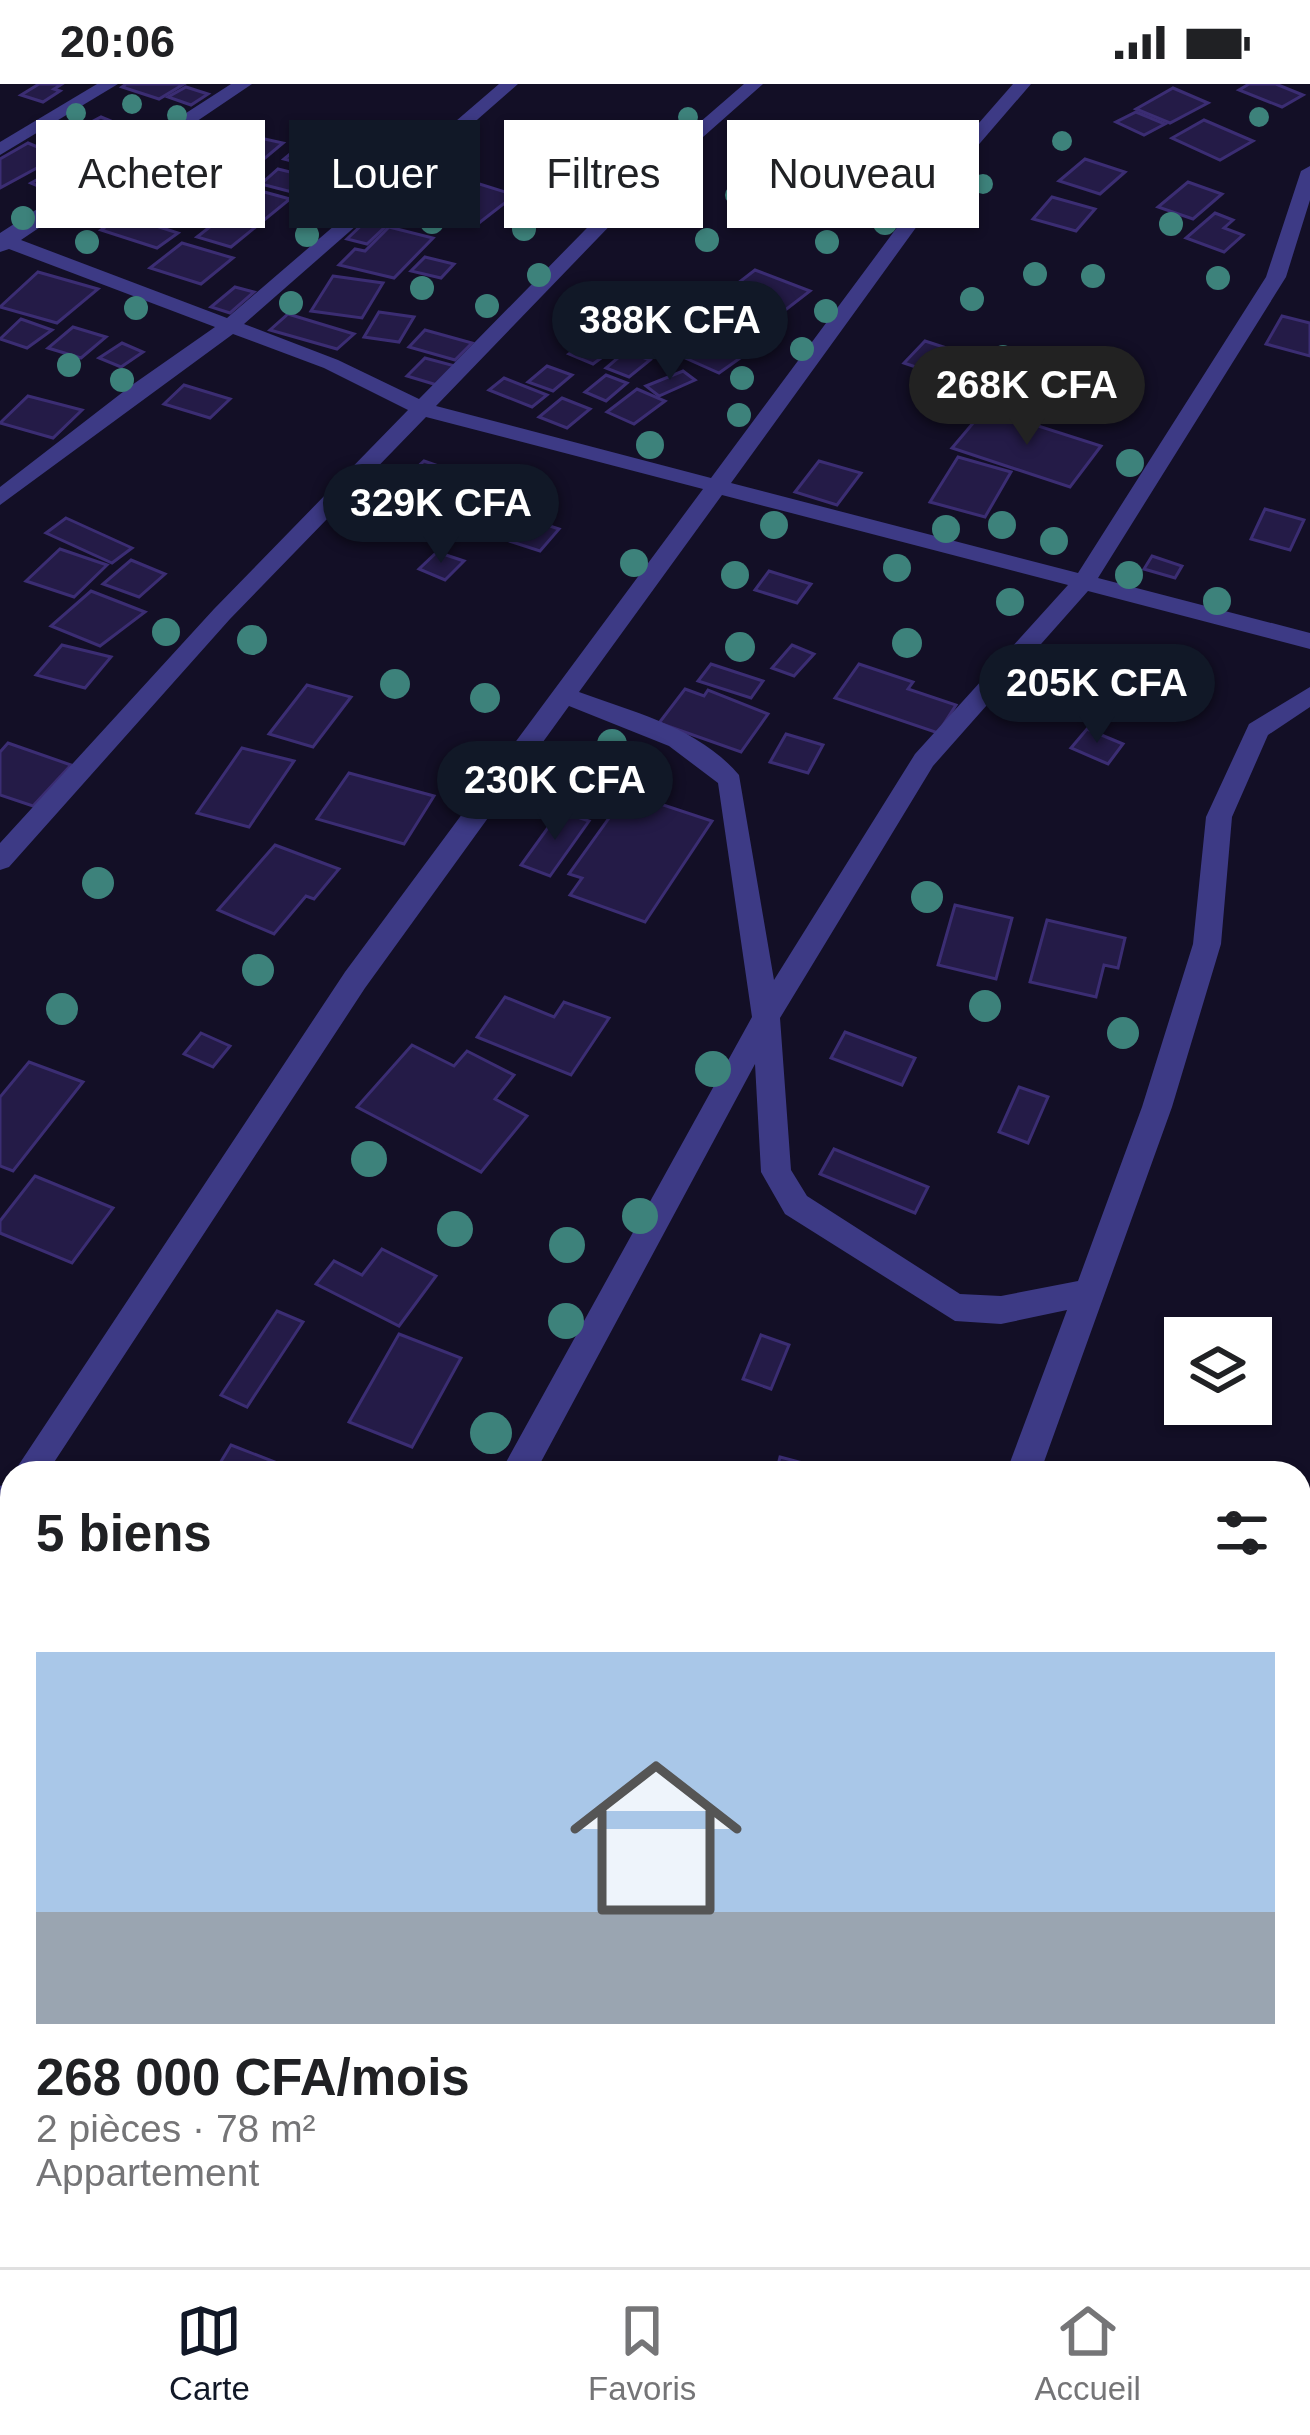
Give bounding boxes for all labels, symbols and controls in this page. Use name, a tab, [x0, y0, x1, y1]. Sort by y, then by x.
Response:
text: 20:06	[60, 16, 175, 67]
chip: Acheter	[36, 120, 265, 228]
chip: Louer	[289, 120, 480, 228]
chip: Filtres	[504, 120, 703, 228]
chip: Nouveau	[727, 120, 979, 228]
pin: 388K CFA	[546, 281, 794, 383]
text: 388K CFA	[579, 298, 761, 341]
pin: 268K CFA	[903, 346, 1151, 448]
text: 268K CFA	[936, 363, 1118, 406]
pin: 329K CFA	[317, 464, 565, 566]
text: 329K CFA	[350, 481, 532, 524]
pin: 205K CFA	[973, 644, 1221, 746]
text: 205K CFA	[1006, 661, 1188, 704]
pin: 230K CFA	[431, 741, 679, 843]
text: 230K CFA	[464, 758, 646, 801]
map controls	[1164, 1317, 1272, 1425]
button: layers	[1164, 1317, 1272, 1425]
icon: filters	[1209, 1500, 1275, 1566]
text: 5 biens	[36, 1505, 212, 1562]
icon: home	[548, 1730, 764, 1946]
text: 268 000 CFA/mois	[36, 2049, 470, 2106]
text: 2 pièces · 78 m²	[36, 2107, 316, 2150]
text: Appartement	[36, 2151, 259, 2194]
tab: Carte	[169, 2298, 250, 2408]
tab: Favoris	[588, 2298, 696, 2408]
tab: Accueil	[1034, 2298, 1141, 2408]

